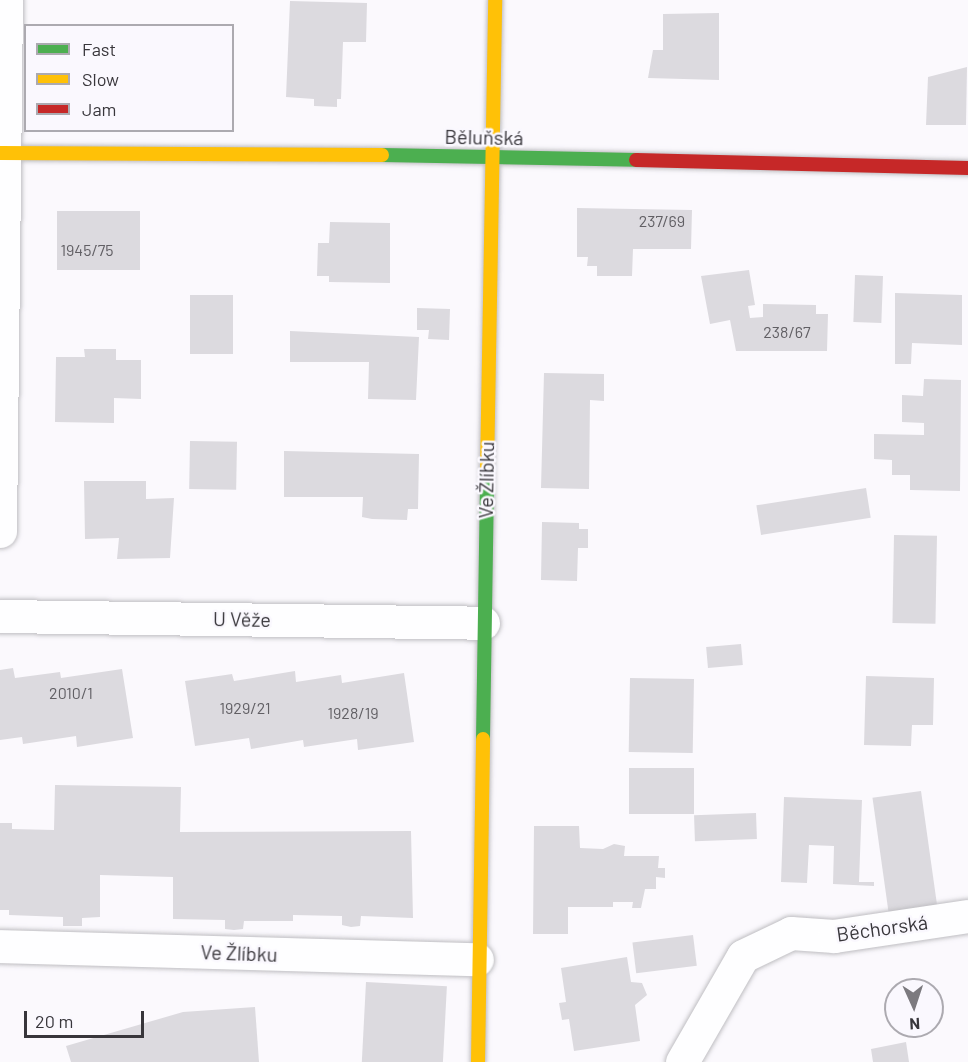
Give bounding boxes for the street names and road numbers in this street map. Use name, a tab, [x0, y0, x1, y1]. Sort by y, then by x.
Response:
street label: Běluňská	[444, 124, 524, 150]
street label: Ve Žlíbku	[473, 441, 499, 519]
street label: U Věže	[213, 606, 271, 632]
street label: Běchorská	[835, 910, 929, 946]
street label: Ve Žlíbku	[200, 940, 278, 966]

